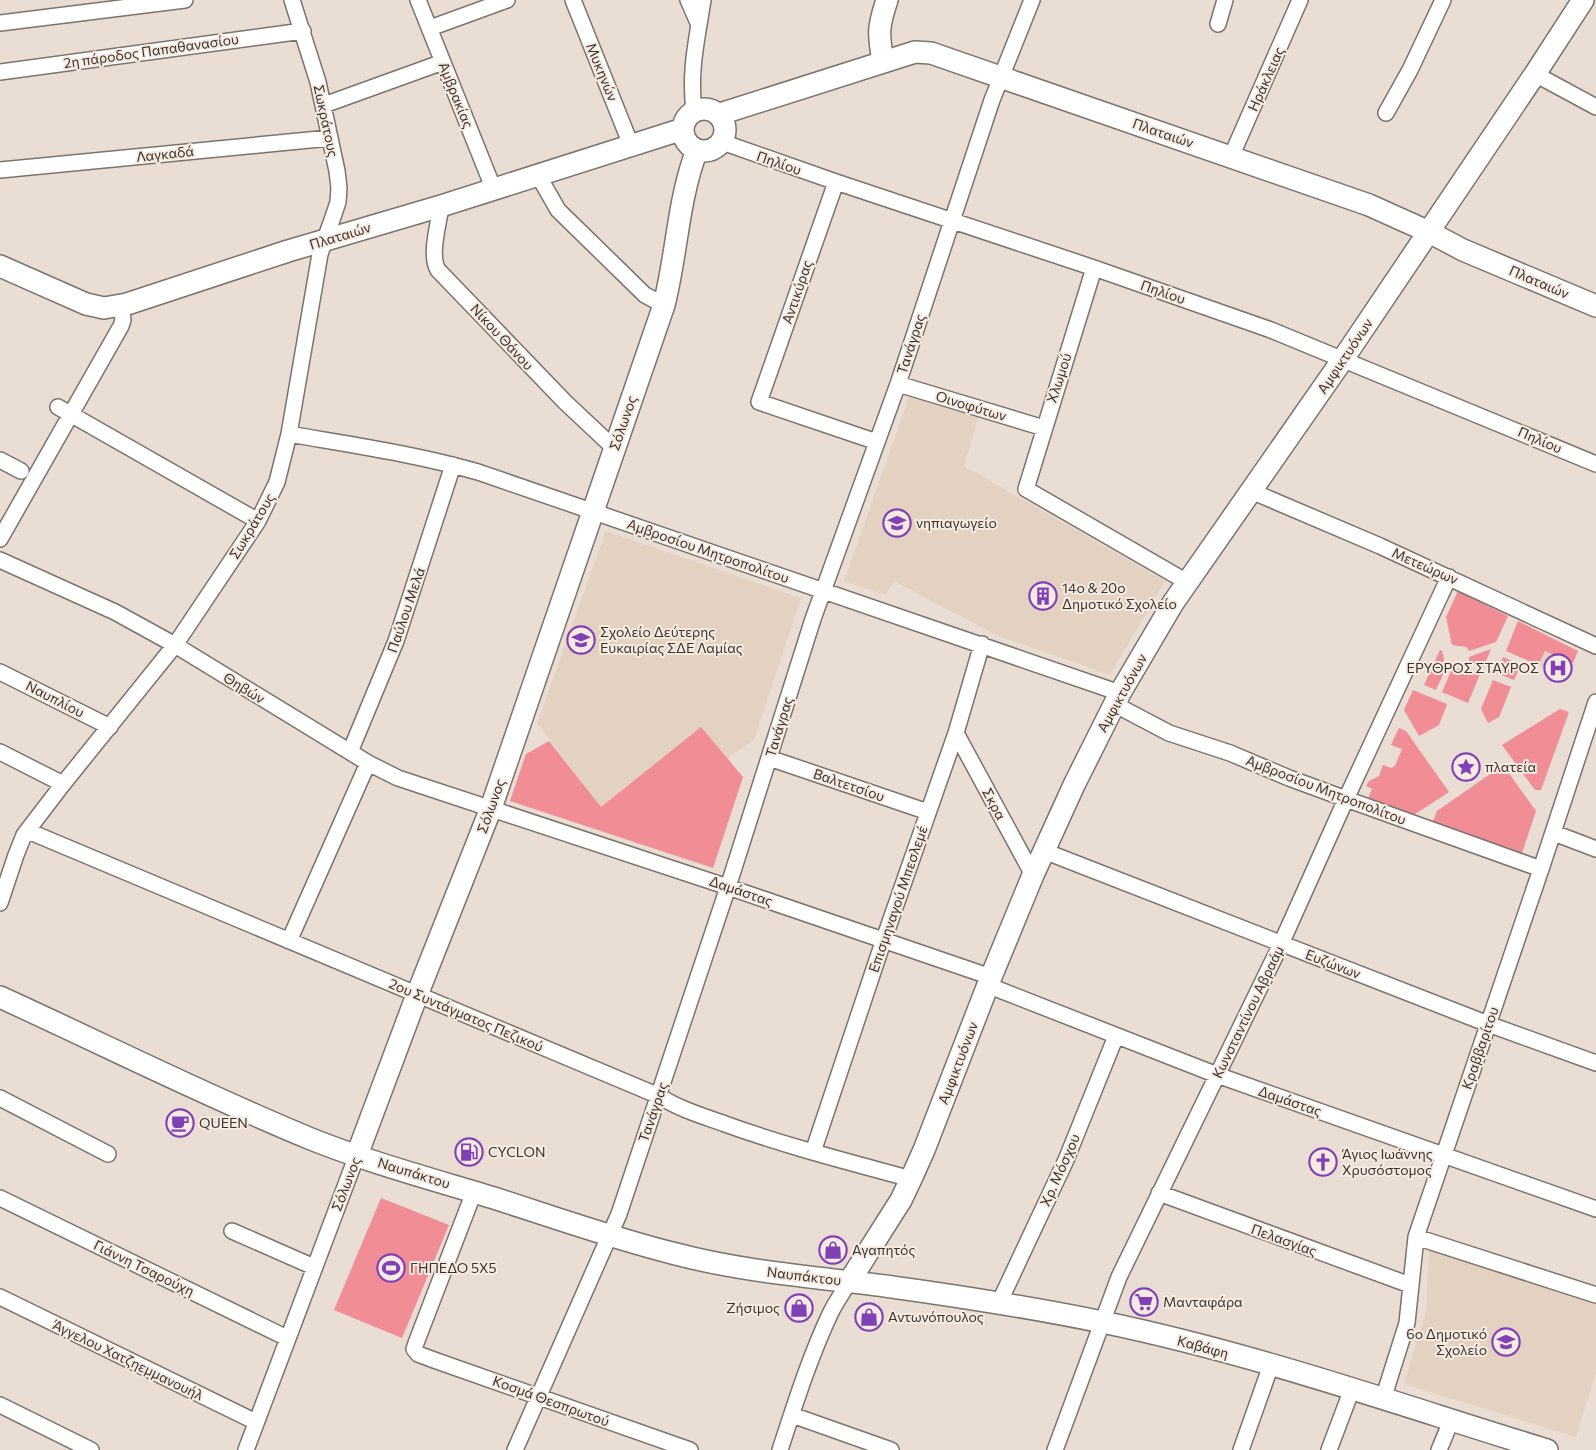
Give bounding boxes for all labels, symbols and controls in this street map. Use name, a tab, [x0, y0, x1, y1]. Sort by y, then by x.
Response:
street label: 2η πάροδος Παπαθανασίου	[62, 30, 240, 71]
street label: Μυκηνών	[583, 40, 622, 103]
street label: Ηράκλειας	[1244, 44, 1287, 114]
street label: Αμβρακίας	[435, 59, 478, 131]
street label: Σωκράτους	[311, 83, 342, 159]
street label: Πλαταιών	[1130, 114, 1196, 151]
street label: Λαγκαδά	[135, 142, 195, 165]
street label: Πηλίου	[755, 147, 804, 178]
street label: Πλαταιών	[307, 218, 373, 253]
street label: Αντικύρας	[778, 258, 815, 326]
street label: Πλαταιών	[1507, 261, 1572, 302]
street label: Πηλίου	[1139, 276, 1188, 307]
street label: Νίκου Θάνου	[467, 300, 537, 373]
street label: Τανάγρας	[893, 311, 928, 376]
street label: Αμφικτυόνων	[1313, 315, 1376, 397]
street label: Χλωμού	[1042, 351, 1075, 405]
street label: Οινοφύτων	[934, 387, 1008, 424]
street label: Σόλωνος	[605, 393, 640, 453]
street label: Πηλίου	[1516, 423, 1565, 456]
street label: Σωκράτους	[225, 490, 278, 562]
school or university icon: νηπιαγωγείο	[882, 508, 912, 538]
place label: νηπιαγωγείο	[916, 514, 997, 531]
street label: Αμβροσίου Μητροπολίτου	[625, 515, 792, 586]
street label: Μετεώρων	[1390, 543, 1461, 588]
street label: Παύλου Μελά	[383, 565, 428, 655]
place label: 14ο & 20ο Δημοτικό Σχολείο	[1062, 579, 1177, 612]
building icon: 14ο & 20ο Δημοτικό Σχολείο	[1028, 581, 1058, 611]
place label: Σχολείο Δεύτερης Ευκαιρίας ΣΔΕ Λαμίας	[600, 623, 743, 656]
school or university icon: Σχολείο Δεύτερης Ευκαιρίας ΣΔΕ Λαμίας	[566, 625, 596, 655]
street label: Αμφικτυόνων	[1093, 650, 1150, 735]
hospital icon: ΕΡΥΘΡΟΣ ΣΤΑΥΡΟΣ	[1543, 653, 1573, 683]
place label: ΕΡΥΘΡΟΣ ΣΤΑΥΡΟΣ	[1407, 659, 1539, 676]
street label: Θηβών	[220, 668, 268, 707]
street label: Ναυπλίου	[23, 677, 87, 721]
street label: Τανάγρας	[761, 694, 796, 759]
street label: Αμβροσίου Μητροπολίτου	[1244, 751, 1409, 828]
place icon: πλατεία	[1451, 752, 1481, 782]
place label: πλατεία	[1485, 758, 1536, 775]
street label: Βαλτετσίου	[811, 764, 887, 805]
street label: Σόλωνος	[473, 776, 508, 835]
street label: Σκρα	[979, 785, 1010, 823]
street label: Επισμηναγού Μπεσλεμέ	[864, 823, 931, 974]
street label: Δαμάστας	[707, 872, 775, 909]
street label: Κωνσταντίνου Αβραάμ	[1208, 943, 1287, 1081]
street label: Ευζώνων	[1303, 945, 1363, 982]
street label: 2ου Συντάγματος Πεζικού	[387, 974, 546, 1055]
street label: Κραββαρίτου	[1457, 1004, 1502, 1092]
street label: Αμφικτυόνων	[934, 1019, 981, 1107]
street label: Τανάγρας	[634, 1079, 671, 1144]
street label: Δαμάστας	[1256, 1082, 1324, 1119]
cafe icon: QUEEN	[165, 1108, 195, 1138]
place label: QUEEN	[199, 1114, 248, 1131]
street label: Χρ. Μόσχου	[1036, 1131, 1083, 1209]
fuel station icon: CYCLON	[454, 1137, 484, 1167]
place label: CYCLON	[488, 1143, 545, 1160]
place label: Άγιος Ιωάννης Χρυσόστομος	[1341, 1145, 1433, 1178]
church icon: Άγιος Ιωάννης Χρυσόστομος	[1308, 1147, 1338, 1177]
street label: Ναυπάκτου	[376, 1153, 453, 1192]
street label: Σόλωνος	[327, 1154, 364, 1213]
street label: Πελασγίας	[1249, 1220, 1319, 1259]
shop icon: Αγαπητός	[818, 1235, 848, 1265]
street label: Γιάννη Τσαρούχη	[91, 1236, 197, 1299]
place label: Αγαπητός	[852, 1241, 915, 1258]
sports icon: ΓΗΠΕΔΟ 5X5	[376, 1253, 406, 1283]
place label: ΓΗΠΕΔΟ 5X5	[410, 1259, 497, 1276]
street label: Ναυπάκτου	[766, 1263, 842, 1289]
supermarket icon: Μανταφάρα	[1129, 1287, 1159, 1317]
shop icon: Ζήσιμος	[784, 1293, 814, 1323]
place label: Μανταφάρα	[1163, 1293, 1243, 1310]
place label: Ζήσιμος	[726, 1299, 780, 1316]
shop icon: Αντωνόπουλος	[854, 1302, 884, 1332]
place label: Αντωνόπουλος	[888, 1308, 984, 1325]
street label: Άγγελου Χατζηεμμανουήλ	[49, 1315, 207, 1404]
place label: 6ο Δημοτικό Σχολείο	[1406, 1325, 1487, 1358]
school or university icon: 6ο Δημοτικό Σχολείο	[1491, 1327, 1521, 1357]
street label: Καβάφη	[1176, 1332, 1231, 1362]
street label: Κοσμά Θεσπρωτού	[491, 1372, 612, 1430]

